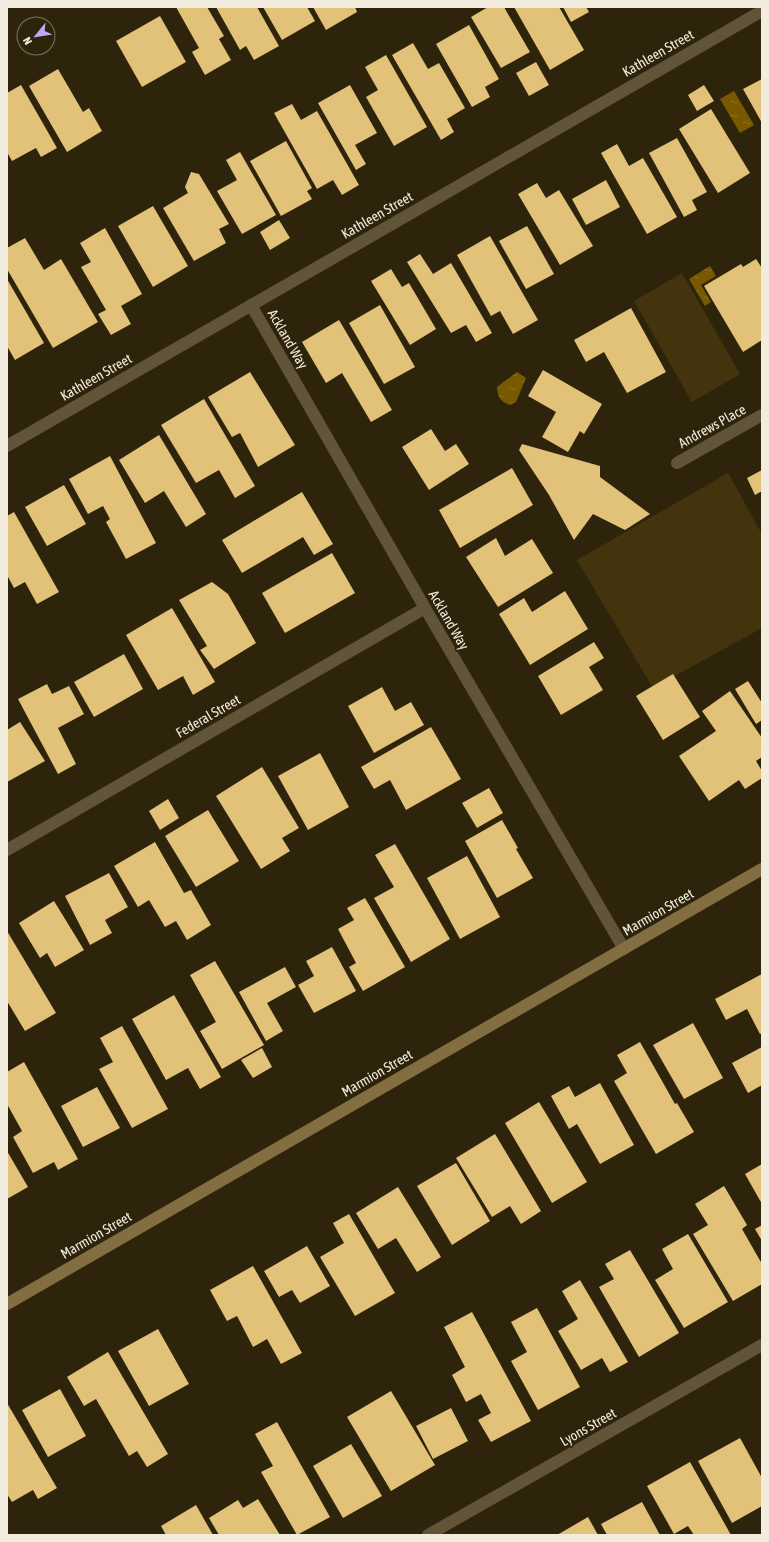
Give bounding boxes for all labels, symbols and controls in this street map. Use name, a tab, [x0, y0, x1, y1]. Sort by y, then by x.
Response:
north arrow	[16, 16, 56, 56]
street label: Kathleen Street	[620, 26, 696, 80]
text: N	[21, 35, 34, 47]
street label: Kathleen Street	[339, 188, 415, 242]
street label: Ackland Way	[265, 307, 311, 372]
street label: Kathleen Street	[58, 350, 134, 404]
street label: Andrews Place	[676, 401, 748, 451]
street label: Ackland Way	[426, 588, 472, 653]
street label: Federal Street	[173, 691, 243, 741]
street label: Marmion Street	[620, 885, 696, 939]
street label: Marmion Street	[339, 1046, 415, 1100]
street label: Marmion Street	[58, 1208, 134, 1262]
street label: Lyons Street	[557, 1405, 619, 1449]

